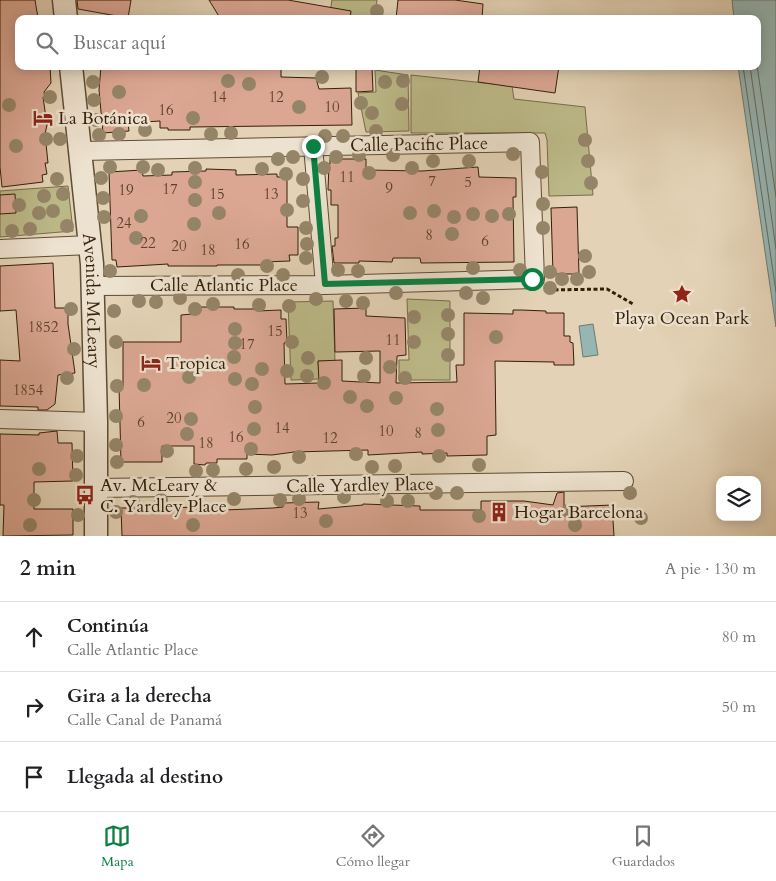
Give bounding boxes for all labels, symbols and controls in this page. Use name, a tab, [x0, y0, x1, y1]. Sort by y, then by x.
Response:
search box	[15, 15, 761, 70]
icon: search	[33, 29, 61, 57]
text: Buscar aquí	[73, 30, 166, 56]
house number: 14	[211, 87, 227, 107]
house number: 12	[268, 87, 284, 107]
house number: 10	[324, 97, 340, 117]
house number: 16	[158, 100, 174, 120]
place label: La Botánica	[58, 106, 148, 131]
hotel icon: La Botánica	[32, 107, 54, 129]
street label: Calle Pacific Place	[350, 131, 488, 158]
route end	[302, 135, 325, 158]
house number: 11	[339, 167, 355, 187]
house number: 7	[428, 171, 436, 191]
house number: 5	[464, 172, 472, 192]
house number: 9	[385, 178, 393, 198]
house number: 17	[162, 179, 178, 199]
house number: 19	[118, 180, 134, 200]
house number: 15	[209, 184, 225, 204]
house number: 13	[263, 184, 279, 204]
house number: 24	[116, 213, 132, 233]
house number: 8	[425, 225, 433, 245]
house number: 6	[481, 231, 489, 251]
street label: Avenida McLeary	[76, 232, 107, 370]
house number: 22	[140, 233, 156, 253]
house number: 16	[234, 234, 250, 254]
house number: 20	[171, 236, 187, 256]
house number: 18	[200, 240, 216, 260]
route start	[521, 268, 544, 291]
street label: Calle Atlantic Place	[150, 273, 298, 298]
place icon: Playa Ocean Park	[671, 283, 693, 305]
place label: Playa Ocean Park	[615, 306, 750, 331]
house number: 1852	[28, 317, 59, 337]
house number: 15	[267, 321, 283, 341]
house number: 11	[385, 330, 401, 350]
house number: 17	[239, 334, 255, 354]
place label: Tropica	[166, 351, 226, 376]
hotel icon: Tropica	[140, 352, 162, 374]
house number: 1854	[13, 380, 44, 400]
house number: 20	[166, 408, 182, 428]
house number: 6	[137, 412, 145, 432]
house number: 14	[274, 418, 290, 438]
house number: 10	[378, 421, 394, 441]
house number: 8	[414, 423, 422, 443]
house number: 16	[228, 427, 244, 447]
house number: 12	[322, 428, 338, 448]
house number: 18	[198, 433, 214, 453]
street label: Calle Yardley Place	[286, 472, 434, 499]
place label: Av. McLeary & C. Yardley Place	[100, 473, 227, 519]
map controls	[716, 476, 761, 521]
button: layers	[716, 476, 761, 521]
bus stop icon: Av. McLeary & C. Yardley Place	[74, 484, 96, 506]
place label: Hogar Barcelona	[514, 500, 644, 525]
building icon: Hogar Barcelona	[488, 501, 510, 523]
house number: 13	[292, 503, 308, 523]
text: 2 min	[20, 554, 76, 583]
text: A pie · 130 m	[665, 558, 756, 580]
text: Continúa	[67, 613, 149, 639]
icon: ahead	[20, 623, 48, 651]
text: 80 m	[722, 626, 756, 648]
text: Calle Atlantic Place	[67, 639, 199, 661]
text: Gira a la derecha	[67, 683, 212, 709]
icon: right	[20, 693, 48, 721]
text: 50 m	[722, 696, 756, 718]
text: Calle Canal de Panamá	[67, 709, 222, 731]
icon: arrive	[20, 763, 48, 791]
text: Llegada al destino	[67, 764, 223, 790]
tab: Mapa	[101, 822, 134, 871]
tab: Cómo llegar	[336, 822, 410, 871]
tab: Guardados	[612, 822, 675, 871]

